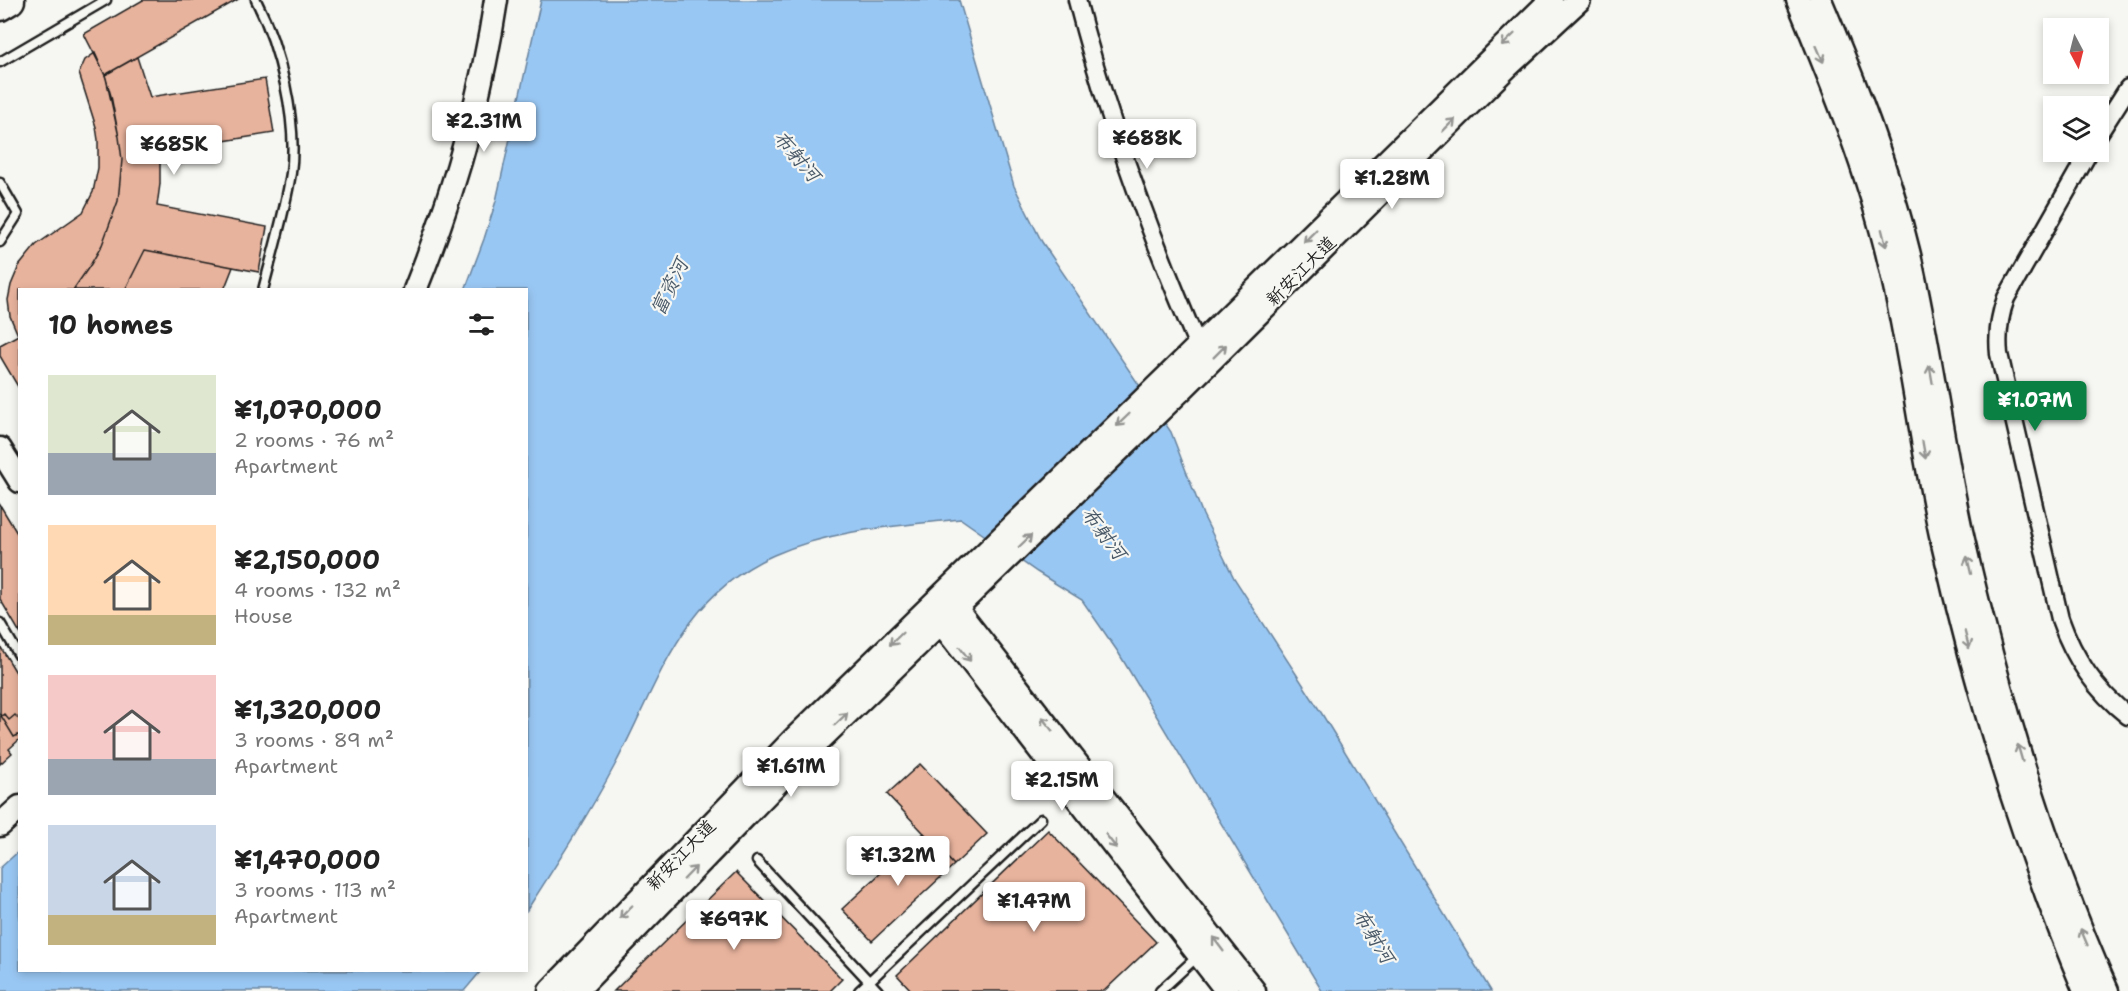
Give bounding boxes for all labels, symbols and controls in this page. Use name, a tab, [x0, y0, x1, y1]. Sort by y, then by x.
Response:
north arrow	[2043, 18, 2109, 84]
map controls	[2043, 18, 2109, 162]
one-way arrow	[1501, 33, 1516, 47]
one-way arrow	[1815, 44, 1826, 63]
button: layers	[2043, 96, 2109, 162]
pin: ¥2.31M	[435, 102, 533, 153]
text: ¥2.31M	[446, 108, 522, 134]
one-way arrow	[1441, 118, 1456, 132]
pin: ¥688K	[1105, 119, 1189, 170]
pin: ¥685K	[132, 125, 216, 176]
water label: 布射河	[768, 125, 828, 189]
text: ¥688K	[1112, 125, 1182, 151]
text: ¥685K	[140, 131, 208, 157]
pin: ¥1.28M	[1343, 159, 1441, 210]
text: ¥1.28M	[1354, 165, 1430, 191]
one-way arrow	[1878, 228, 1890, 247]
one-way arrow	[1302, 229, 1317, 243]
street label: 新安江大道	[1261, 231, 1341, 311]
water label: 富资河	[644, 252, 695, 320]
text: 10 homes	[48, 307, 173, 342]
icon: filters	[465, 308, 498, 341]
one-way arrow	[1213, 343, 1228, 358]
one-way arrow	[1926, 364, 1937, 384]
pin: ¥1.07M	[1986, 381, 2084, 432]
text: ¥1.07M	[1998, 387, 2073, 413]
text: ¥1,070,000	[234, 392, 382, 427]
icon: home	[96, 399, 168, 471]
one-way arrow	[1115, 413, 1130, 427]
text: 2 rooms · 76 m²	[234, 427, 394, 453]
one-way arrow	[1919, 440, 1930, 460]
text: Apartment	[234, 453, 338, 479]
water label: 布射河	[1076, 501, 1134, 567]
one-way arrow	[1017, 534, 1032, 549]
text: ¥2,150,000	[234, 542, 380, 577]
icon: home	[96, 549, 168, 621]
one-way arrow	[1963, 556, 1974, 575]
text: 4 rooms · 132 m²	[234, 577, 401, 603]
text: House	[234, 603, 293, 629]
one-way arrow	[1962, 631, 1974, 650]
one-way arrow	[889, 632, 904, 647]
one-way arrow	[958, 646, 971, 662]
text: ¥1,320,000	[234, 692, 382, 727]
icon: home	[96, 699, 168, 771]
one-way arrow	[833, 713, 848, 727]
one-way arrow	[1040, 717, 1053, 733]
text: 3 rooms · 89 m²	[234, 727, 394, 753]
one-way arrow	[2014, 744, 2025, 763]
pin: ¥1.61M	[742, 747, 840, 798]
text: Apartment	[234, 753, 338, 779]
text: ¥1.61M	[756, 753, 826, 779]
pin: ¥2.15M	[1013, 761, 1111, 812]
text: ¥2.15M	[1025, 767, 1099, 793]
street label: 新安江大道	[641, 814, 721, 896]
one-way arrow	[1104, 833, 1117, 849]
pin: ¥1.32M	[849, 836, 947, 887]
text: ¥1,470,000	[234, 842, 381, 877]
text: ¥1.32M	[861, 842, 936, 868]
icon: home	[96, 849, 168, 921]
one-way arrow	[683, 866, 697, 881]
text: 3 rooms · 113 m²	[234, 877, 396, 903]
pin: ¥1.47M	[985, 882, 1083, 933]
text: ¥1.47M	[997, 888, 1071, 914]
pin: ¥697K	[692, 900, 776, 951]
text: Apartment	[234, 903, 338, 929]
water label: 布射河	[1347, 904, 1403, 971]
one-way arrow	[619, 905, 634, 920]
text: ¥697K	[700, 906, 768, 932]
one-way arrow	[2078, 928, 2089, 947]
one-way arrow	[1212, 937, 1225, 953]

